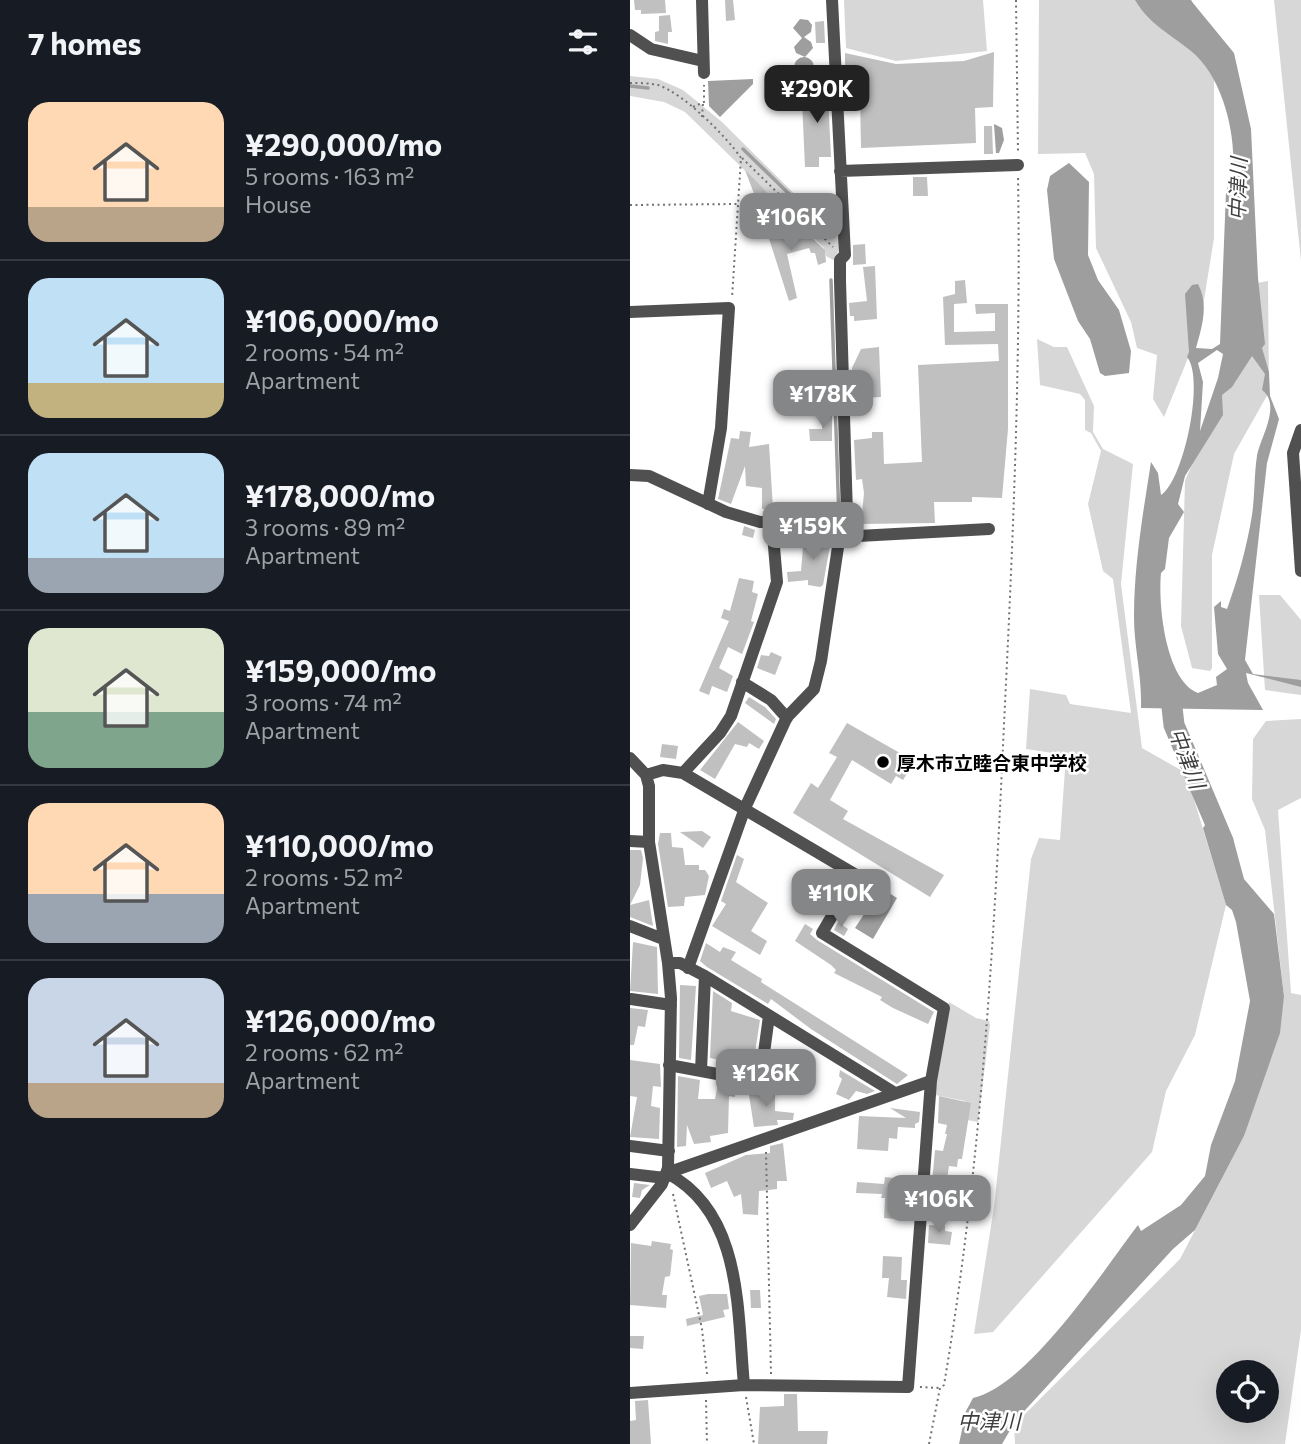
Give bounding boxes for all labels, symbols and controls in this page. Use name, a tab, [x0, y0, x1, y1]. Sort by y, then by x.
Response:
icon: filters	[564, 23, 602, 61]
text: 7 homes	[28, 24, 141, 61]
pin: ¥290K	[768, 66, 866, 125]
text: ¥290K	[780, 74, 854, 102]
text: ¥290,000/mo	[245, 125, 442, 162]
icon: home	[84, 130, 168, 214]
water label: 中津川	[1223, 155, 1251, 221]
text: 5 rooms · 163 m²	[245, 162, 414, 190]
text: House	[245, 190, 311, 218]
pin: ¥106K	[742, 194, 840, 253]
text: ¥106K	[756, 202, 826, 230]
text: ¥106,000/mo	[245, 301, 439, 338]
icon: home	[84, 306, 168, 390]
text: 2 rooms · 54 m²	[245, 338, 404, 366]
text: Apartment	[245, 366, 360, 394]
pin: ¥178K	[774, 370, 872, 430]
text: ¥178K	[789, 379, 857, 407]
text: ¥178,000/mo	[245, 476, 435, 513]
icon: home	[84, 481, 168, 565]
pin: ¥159K	[764, 503, 862, 562]
text: ¥159K	[779, 511, 847, 539]
text: 3 rooms · 89 m²	[245, 513, 405, 541]
text: Apartment	[245, 541, 360, 569]
text: ¥159,000/mo	[245, 651, 436, 688]
icon: home	[84, 656, 168, 740]
text: 3 rooms · 74 m²	[245, 688, 402, 716]
text: Apartment	[245, 716, 360, 744]
water label: 中津川	[1165, 724, 1212, 794]
place label: 厚木市立睦合東中学校	[897, 751, 1087, 774]
marker: 厚木市立睦合東中学校	[875, 754, 891, 770]
text: ¥110,000/mo	[245, 826, 434, 863]
icon: home	[84, 831, 168, 915]
text: 2 rooms · 52 m²	[245, 863, 403, 891]
pin: ¥110K	[792, 870, 890, 929]
text: ¥110K	[808, 878, 874, 906]
text: Apartment	[245, 891, 360, 919]
text: ¥126,000/mo	[245, 1001, 436, 1038]
icon: home	[84, 1006, 168, 1090]
text: 2 rooms · 62 m²	[245, 1038, 404, 1066]
pin: ¥126K	[717, 1050, 815, 1109]
text: ¥126K	[732, 1058, 800, 1086]
text: Apartment	[245, 1066, 360, 1094]
pin: ¥106K	[890, 1176, 988, 1235]
text: ¥106K	[904, 1184, 974, 1212]
map controls	[1216, 1360, 1279, 1423]
button: locate	[1216, 1360, 1279, 1423]
water label: 中津川	[958, 1408, 1022, 1433]

